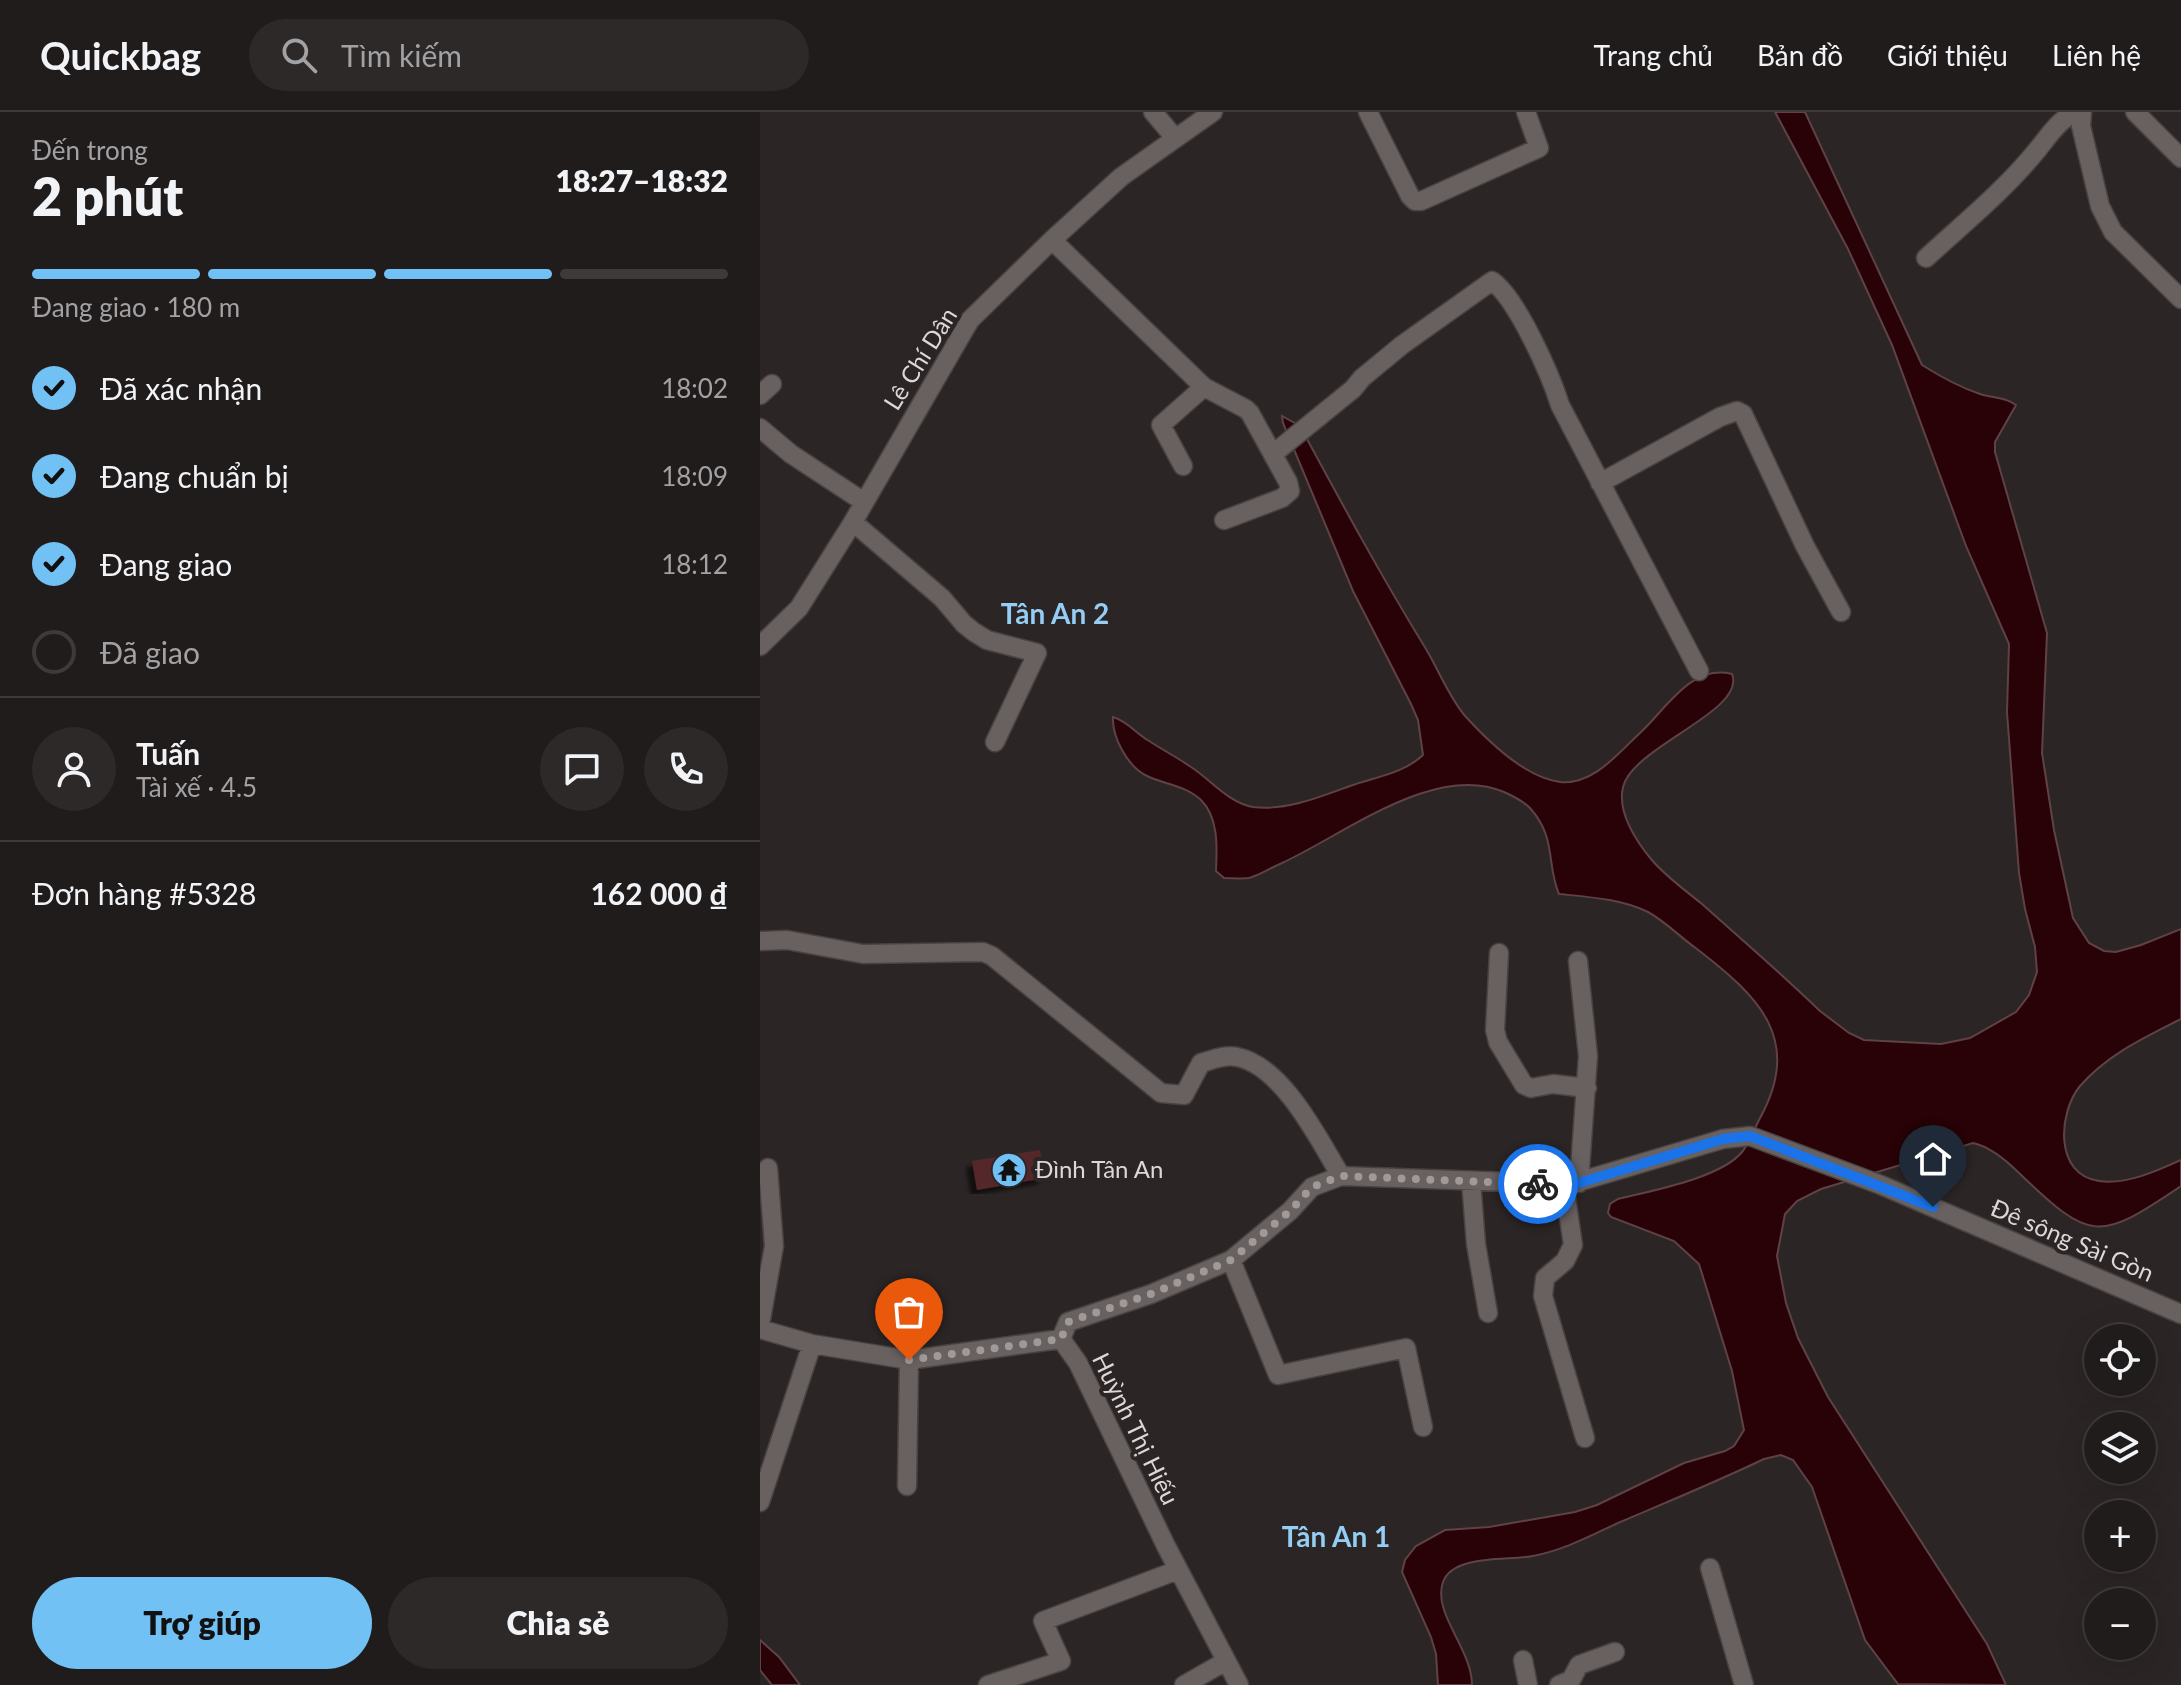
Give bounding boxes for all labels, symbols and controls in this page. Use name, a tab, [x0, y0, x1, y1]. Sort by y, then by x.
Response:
search box	[249, 19, 809, 91]
text: Quickbag	[40, 32, 201, 78]
icon: search	[277, 33, 321, 77]
text: Tìm kiếm	[341, 37, 462, 73]
text: Trang chủ	[1594, 38, 1713, 72]
text: Bản đồ	[1757, 38, 1843, 72]
text: Giới thiệu	[1887, 38, 2008, 72]
text: Liên hệ	[2052, 38, 2141, 72]
text: Đến trong	[32, 134, 148, 166]
text: 18:27–18:32	[555, 162, 728, 198]
text: 2 phút	[32, 165, 183, 227]
text: Đang giao · 180 m	[32, 291, 240, 323]
street label: Lê Chí Dân	[877, 302, 962, 415]
icon: check	[32, 366, 76, 410]
text: Đã xác nhận	[100, 370, 262, 406]
text: 18:02	[661, 372, 728, 404]
icon: check	[32, 454, 76, 498]
text: Đang chuẩn bị	[100, 458, 289, 494]
text: 18:09	[661, 460, 728, 492]
icon: check	[32, 542, 76, 586]
text: Đang giao	[100, 546, 232, 582]
text: 18:12	[661, 548, 728, 580]
district label: Tân An 2	[1001, 596, 1109, 630]
text: Đã giao	[100, 634, 200, 670]
button: person	[32, 727, 116, 811]
button: chat	[540, 727, 624, 811]
button: phone	[644, 727, 728, 811]
text: Tuấn	[136, 735, 200, 771]
text: Tài xế · 4.5	[136, 771, 257, 803]
text: Đơn hàng #5328	[32, 875, 256, 911]
text: 162 000 ₫	[590, 875, 728, 911]
pin	[1899, 1125, 1967, 1207]
icon: home	[1911, 1137, 1955, 1181]
courier	[1498, 1144, 1578, 1224]
temple icon: Đình Tân An	[990, 1151, 1028, 1189]
place label: Đình Tân An	[1035, 1154, 1163, 1183]
icon: bike	[1516, 1162, 1560, 1206]
street label: Đê sông Sài Gòn	[1987, 1192, 2158, 1287]
pin	[875, 1278, 943, 1360]
icon: bag	[887, 1290, 931, 1334]
map controls	[2084, 1324, 2156, 1660]
button: locate	[2084, 1324, 2156, 1396]
street label: Huỳnh Thị Hiếu	[1087, 1348, 1186, 1509]
button: layers	[2084, 1412, 2156, 1484]
button: +	[2084, 1500, 2156, 1572]
district label: Tân An 1	[1282, 1519, 1390, 1553]
button: Trợ giúp	[32, 1577, 372, 1669]
button: Chia sẻ	[388, 1577, 728, 1669]
button: −	[2084, 1588, 2156, 1660]

